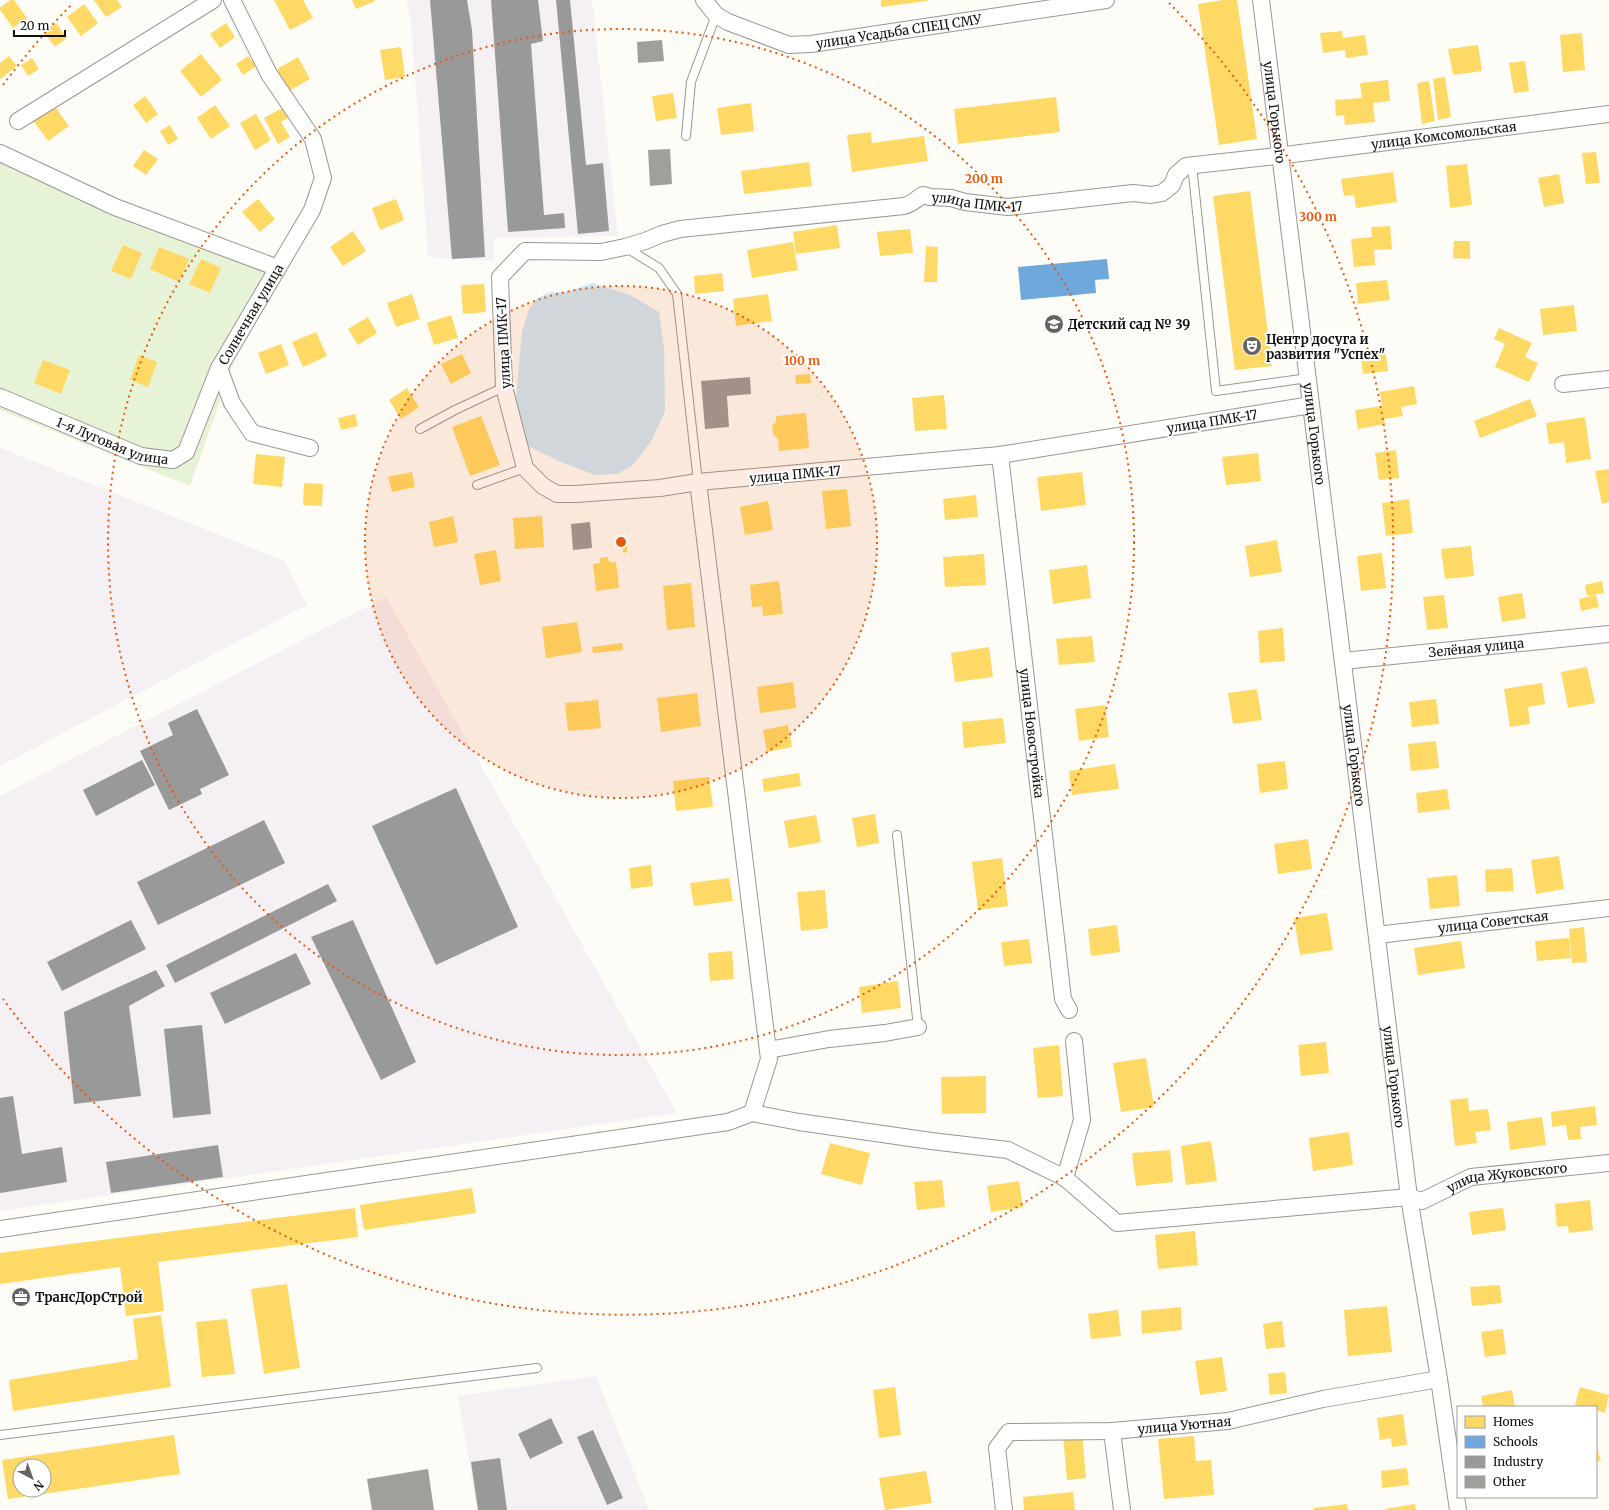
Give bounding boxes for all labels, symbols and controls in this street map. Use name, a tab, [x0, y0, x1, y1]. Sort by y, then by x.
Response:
street label: улица Усадьба СПЕЦ СМУ	[815, 11, 984, 52]
scale bar	[14, 12, 65, 38]
text: 20 m	[20, 18, 49, 33]
street label: улица Горького	[1260, 60, 1289, 165]
street label: улица Комсомольская	[1370, 118, 1518, 153]
text: 200 m	[965, 171, 1003, 186]
street label: улица ПМК-17	[931, 189, 1024, 216]
text: 300 m	[1299, 209, 1337, 224]
street label: Солнечная улица	[215, 261, 287, 368]
street label: улица ПМК-17	[493, 296, 514, 389]
school or university icon: Детский сад № 39	[1043, 313, 1065, 335]
place label: Детский сад № 39	[1068, 316, 1190, 333]
place label: Центр досуга и развития "Успех"	[1266, 331, 1385, 363]
theatre icon: Центр досуга и развития "Успех"	[1241, 335, 1263, 357]
text: 100 m	[784, 353, 820, 368]
street label: улица Горького	[1299, 382, 1329, 486]
street label: улица ПМК-17	[1165, 406, 1259, 437]
street label: 1-я Луговая улица	[53, 413, 169, 468]
street label: улица ПМК-17	[749, 462, 842, 487]
centre of rings	[614, 535, 628, 549]
street label: Зелёная улица	[1428, 635, 1525, 661]
street label: улица Новостройка	[1016, 667, 1048, 799]
street label: улица Горького	[1339, 703, 1369, 808]
street label: улица Советская	[1437, 907, 1550, 937]
street label: улица Горького	[1379, 1025, 1408, 1129]
street label: улица Жуковского	[1444, 1159, 1568, 1197]
office icon: ТрансДорСтрой	[10, 1286, 32, 1308]
place label: ТрансДорСтрой	[35, 1289, 143, 1306]
legend	[1457, 1406, 1597, 1498]
street label: улица Уютная	[1137, 1413, 1232, 1438]
text: Homes	[1493, 1414, 1534, 1429]
text: Schools	[1493, 1434, 1538, 1449]
text: Industry	[1493, 1454, 1543, 1469]
north arrow	[12, 1458, 52, 1498]
text: Other	[1493, 1474, 1527, 1489]
text: N	[30, 1477, 46, 1494]

